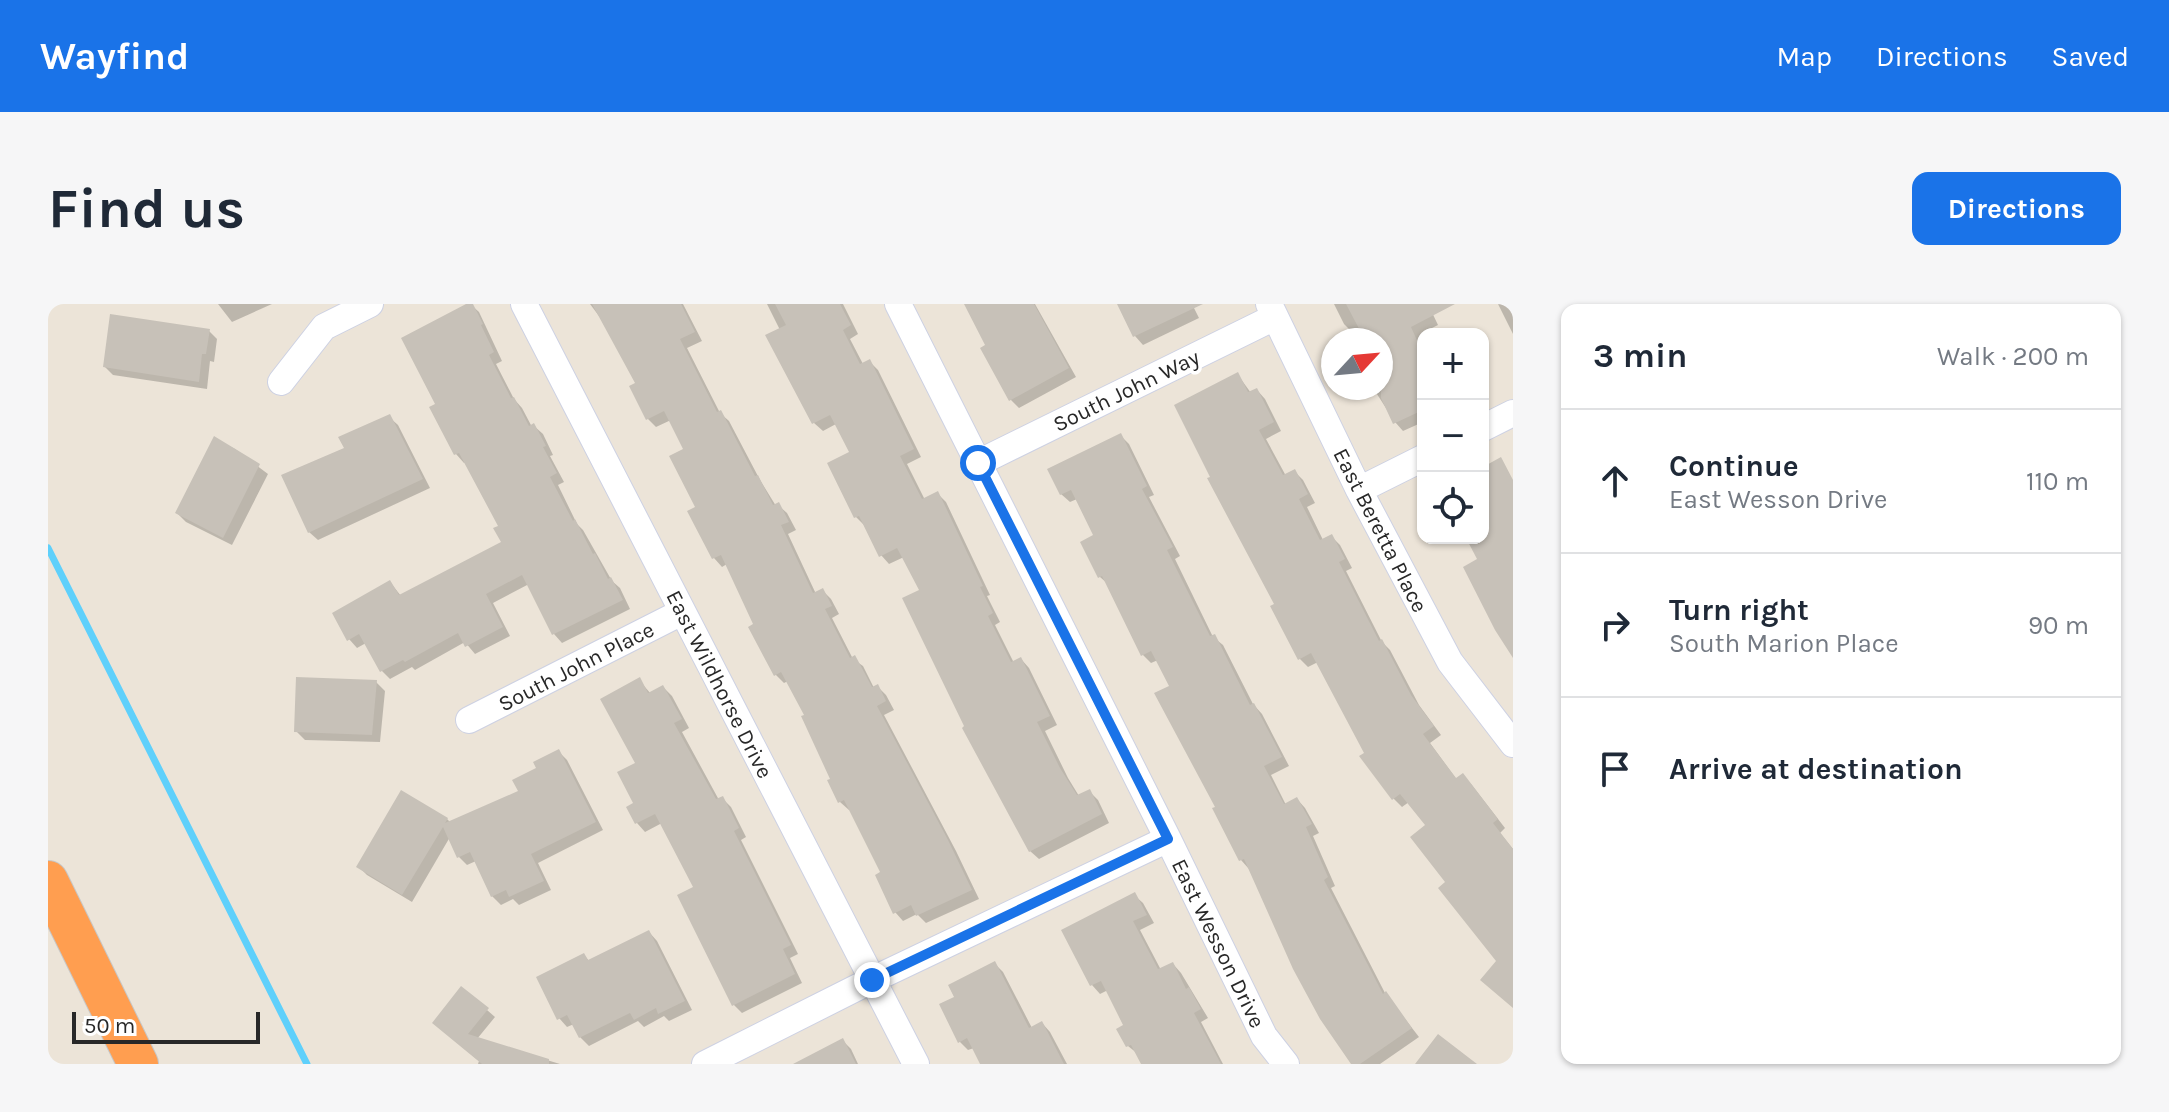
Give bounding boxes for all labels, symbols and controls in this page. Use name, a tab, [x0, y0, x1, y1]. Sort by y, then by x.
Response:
text: Wayfind	[40, 34, 189, 79]
text: Map	[1777, 40, 1832, 73]
text: Directions	[1876, 40, 2008, 73]
text: Saved	[2052, 40, 2129, 73]
button: Directions	[1912, 172, 2121, 245]
text: Find us	[48, 176, 245, 241]
north arrow	[1321, 328, 1393, 400]
map controls	[1417, 328, 1489, 544]
button: +	[1417, 328, 1489, 400]
text: 3 min	[1593, 336, 1687, 376]
text: Walk · 200 m	[1937, 341, 2089, 372]
street label: South John Way	[1049, 344, 1204, 438]
button: −	[1417, 400, 1489, 472]
street label: East Beretta Place	[1328, 444, 1433, 617]
route start	[960, 445, 996, 481]
text: Continue	[1669, 448, 1799, 484]
icon: ahead	[1593, 459, 1637, 503]
text: 110 m	[2026, 466, 2089, 497]
button: locate	[1417, 472, 1489, 544]
text: East Wesson Drive	[1669, 484, 1887, 515]
street label: East Wildhorse Drive	[660, 586, 778, 783]
text: Turn right	[1669, 592, 1809, 628]
icon: right	[1593, 603, 1637, 647]
text: 90 m	[2028, 610, 2089, 641]
street label: South John Place	[494, 616, 659, 717]
text: South Marion Place	[1669, 628, 1899, 659]
icon: arrive	[1593, 747, 1637, 791]
text: Arrive at destination	[1669, 751, 1963, 787]
street label: East Wesson Drive	[1166, 855, 1270, 1032]
route end	[854, 962, 890, 998]
scale bar	[72, 1008, 260, 1044]
text: 50 m	[84, 1013, 135, 1039]

